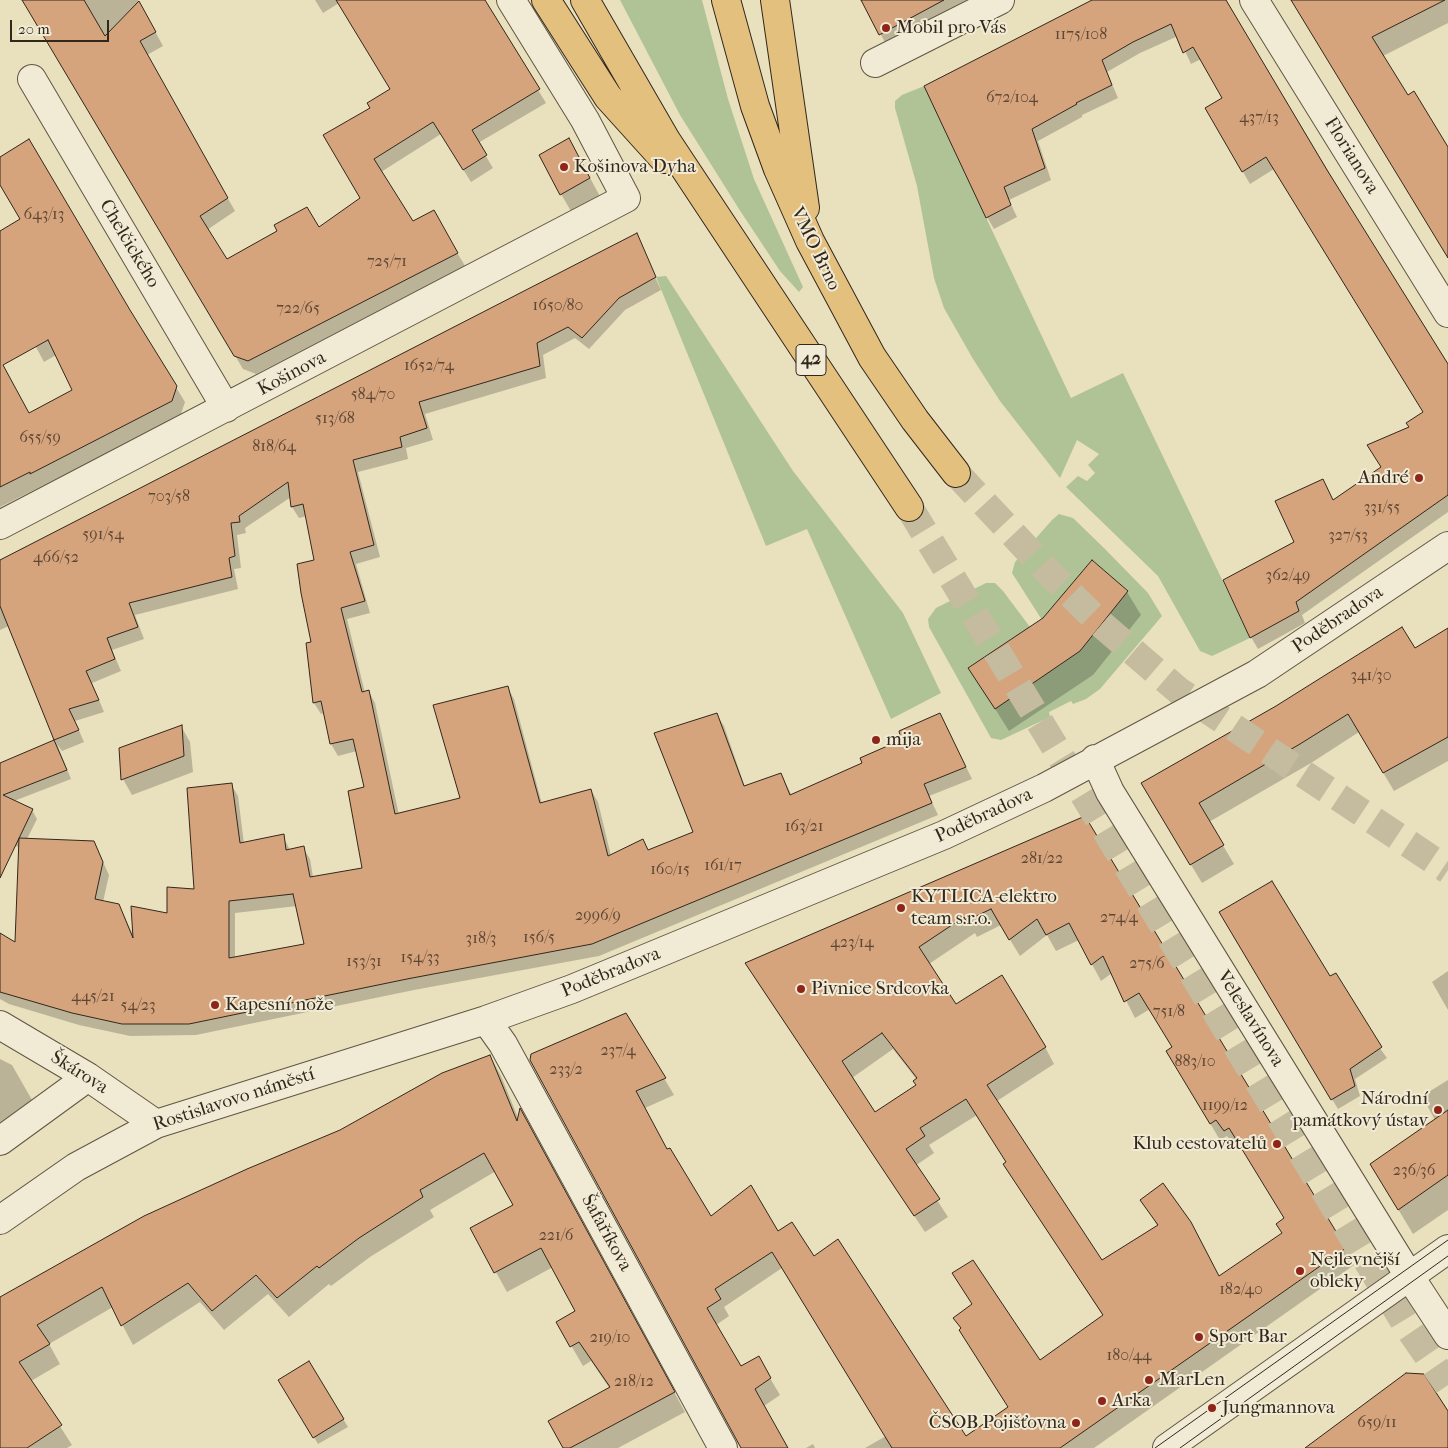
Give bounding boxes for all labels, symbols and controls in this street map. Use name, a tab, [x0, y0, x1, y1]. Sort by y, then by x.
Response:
scale bar	[12, 10, 111, 42]
place label: Mobil pro Vás	[896, 17, 1006, 39]
text: 20 m	[18, 20, 50, 38]
marker: Mobil pro Vás	[880, 22, 892, 34]
house number: 1175/108	[1055, 25, 1107, 45]
house number: 672/104	[986, 88, 1038, 108]
house number: 437/13	[1239, 108, 1279, 128]
street label: Florianova	[1319, 114, 1383, 198]
place label: Košinova Dyha	[574, 156, 696, 178]
marker: Košinova Dyha	[558, 161, 570, 173]
street label: Chelčického	[94, 196, 164, 292]
street label: VMO Brno	[785, 204, 845, 294]
house number: 643/13	[24, 205, 64, 225]
house number: 725/71	[367, 252, 407, 272]
house number: 1650/80	[533, 296, 583, 316]
house number: 722/65	[276, 299, 320, 319]
road number: 42	[796, 344, 826, 376]
street label: Košinova	[254, 347, 330, 401]
house number: 1652/74	[404, 356, 454, 376]
house number: 584/70	[351, 385, 395, 405]
house number: 513/68	[315, 409, 355, 429]
house number: 655/59	[19, 428, 61, 448]
house number: 818/64	[252, 437, 296, 457]
place label: André	[1358, 467, 1409, 489]
marker: André	[1413, 472, 1425, 484]
house number: 703/58	[148, 487, 190, 507]
house number: 331/55	[1364, 498, 1400, 518]
house number: 591/54	[82, 525, 124, 545]
house number: 327/53	[1328, 526, 1368, 546]
house number: 466/52	[33, 548, 79, 568]
house number: 362/49	[1266, 566, 1310, 586]
street label: Poděbradova	[1288, 581, 1388, 659]
house number: 341/30	[1350, 666, 1392, 686]
place label: mija	[886, 729, 921, 751]
marker: mija	[870, 734, 882, 746]
street label: Poděbradova	[932, 784, 1036, 848]
house number: 163/21	[785, 817, 823, 837]
house number: 281/22	[1021, 849, 1063, 869]
house number: 161/17	[704, 856, 742, 876]
house number: 160/15	[650, 860, 690, 880]
place label: KYTLICA-elektro team s.r.o.	[911, 886, 1057, 930]
marker: KYTLICA-elektro team s.r.o.	[895, 902, 907, 914]
house number: 2996/9	[575, 906, 621, 926]
house number: 274/4	[1100, 908, 1138, 928]
house number: 156/5	[523, 928, 555, 948]
house number: 318/3	[466, 929, 496, 949]
house number: 423/14	[830, 933, 874, 953]
street label: Poděbradova	[558, 943, 664, 1003]
house number: 154/33	[400, 948, 440, 968]
house number: 153/31	[346, 952, 382, 972]
house number: 275/6	[1129, 954, 1165, 974]
street label: Veleslavínova	[1211, 967, 1289, 1071]
place label: Pivnice Srdcovka	[811, 978, 949, 1000]
marker: Pivnice Srdcovka	[795, 983, 807, 995]
house number: 445/21	[71, 987, 115, 1007]
place label: Kapesní nože	[225, 994, 334, 1016]
house number: 54/23	[120, 996, 156, 1016]
marker: Kapesní nože	[209, 999, 221, 1011]
house number: 751/8	[1153, 1002, 1185, 1022]
house number: 237/4	[600, 1041, 636, 1061]
street label: Škárova	[46, 1046, 112, 1100]
house number: 883/10	[1175, 1052, 1215, 1072]
house number: 233/2	[549, 1060, 583, 1080]
street label: Rostislavovo náměstí	[150, 1063, 318, 1137]
place label: Národní památkový ústav	[1293, 1088, 1428, 1132]
house number: 1199/12	[1202, 1096, 1248, 1116]
marker: Národní památkový ústav	[1432, 1104, 1444, 1116]
place label: Klub cestovatelů	[1132, 1133, 1267, 1155]
marker: Klub cestovatelů	[1271, 1138, 1283, 1150]
house number: 236/36	[1393, 1161, 1435, 1181]
street label: Šafaříkova	[576, 1191, 636, 1275]
house number: 221/6	[539, 1226, 573, 1246]
place label: Nejlevnější obleky	[1310, 1249, 1400, 1293]
marker: Nejlevnější obleky	[1294, 1265, 1306, 1277]
house number: 182/40	[1219, 1280, 1263, 1300]
place label: Sport Bar	[1209, 1326, 1287, 1348]
house number: 219/10	[590, 1328, 630, 1348]
marker: Sport Bar	[1193, 1331, 1205, 1343]
house number: 180/44	[1106, 1346, 1152, 1366]
place label: MarLen	[1159, 1369, 1225, 1391]
house number: 218/12	[614, 1372, 654, 1392]
marker: MarLen	[1143, 1374, 1155, 1386]
place label: Arka	[1112, 1390, 1151, 1412]
marker: Arka	[1096, 1395, 1108, 1407]
place label: Jungmannova	[1222, 1397, 1335, 1419]
marker: Jungmannova	[1206, 1402, 1218, 1414]
place label: ČSOB Pojišťovna	[929, 1412, 1066, 1434]
house number: 659/11	[1357, 1413, 1397, 1433]
marker: ČSOB Pojišťovna	[1070, 1417, 1082, 1429]

